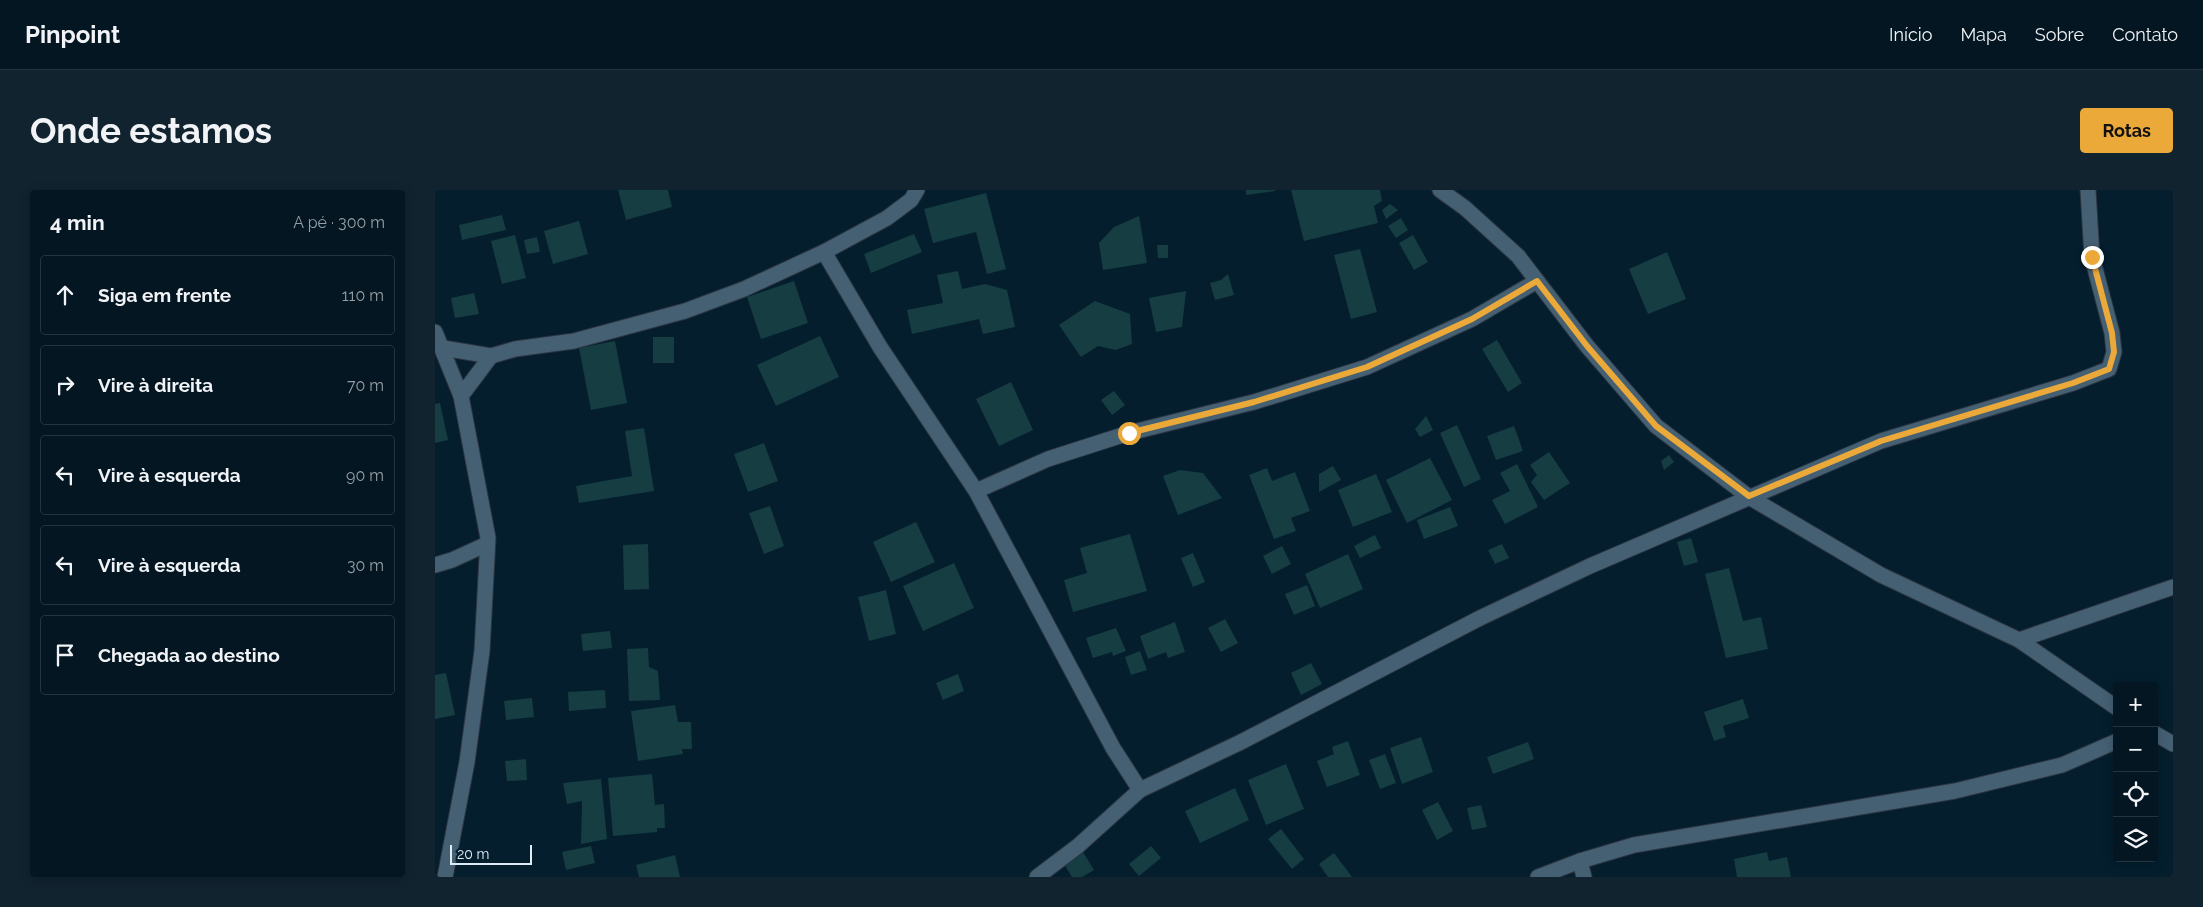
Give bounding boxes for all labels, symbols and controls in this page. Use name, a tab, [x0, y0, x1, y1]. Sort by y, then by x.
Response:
text: Pinpoint	[25, 20, 120, 49]
text: Início	[1889, 24, 1932, 45]
text: Mapa	[1960, 24, 2007, 45]
text: Sobre	[2035, 24, 2084, 45]
text: Contato	[2112, 24, 2178, 45]
button: Rotas	[2080, 108, 2173, 153]
text: Onde estamos	[30, 110, 272, 151]
text: 4 min	[50, 210, 105, 235]
text: A pé · 300 m	[293, 213, 385, 232]
route end	[2081, 246, 2104, 269]
icon: ahead	[51, 281, 79, 309]
text: Siga em frente	[98, 284, 231, 306]
text: 110 m	[342, 286, 384, 305]
icon: right	[51, 371, 79, 399]
text: Vire à direita	[98, 374, 213, 396]
text: 70 m	[347, 376, 384, 395]
route start	[1118, 422, 1141, 445]
icon: left	[51, 461, 79, 489]
text: Vire à esquerda	[98, 464, 241, 486]
text: 90 m	[346, 466, 384, 485]
icon: left	[51, 551, 79, 579]
text: Vire à esquerda	[98, 554, 241, 576]
text: 30 m	[347, 556, 384, 575]
icon: arrive	[51, 641, 79, 669]
text: Chegada ao destino	[98, 644, 280, 666]
map controls	[2113, 682, 2158, 862]
button: +	[2113, 682, 2158, 727]
button: −	[2113, 727, 2158, 772]
button: locate	[2113, 772, 2158, 817]
button: layers	[2113, 817, 2158, 862]
scale bar	[450, 842, 533, 865]
text: 20 m	[457, 846, 489, 862]

